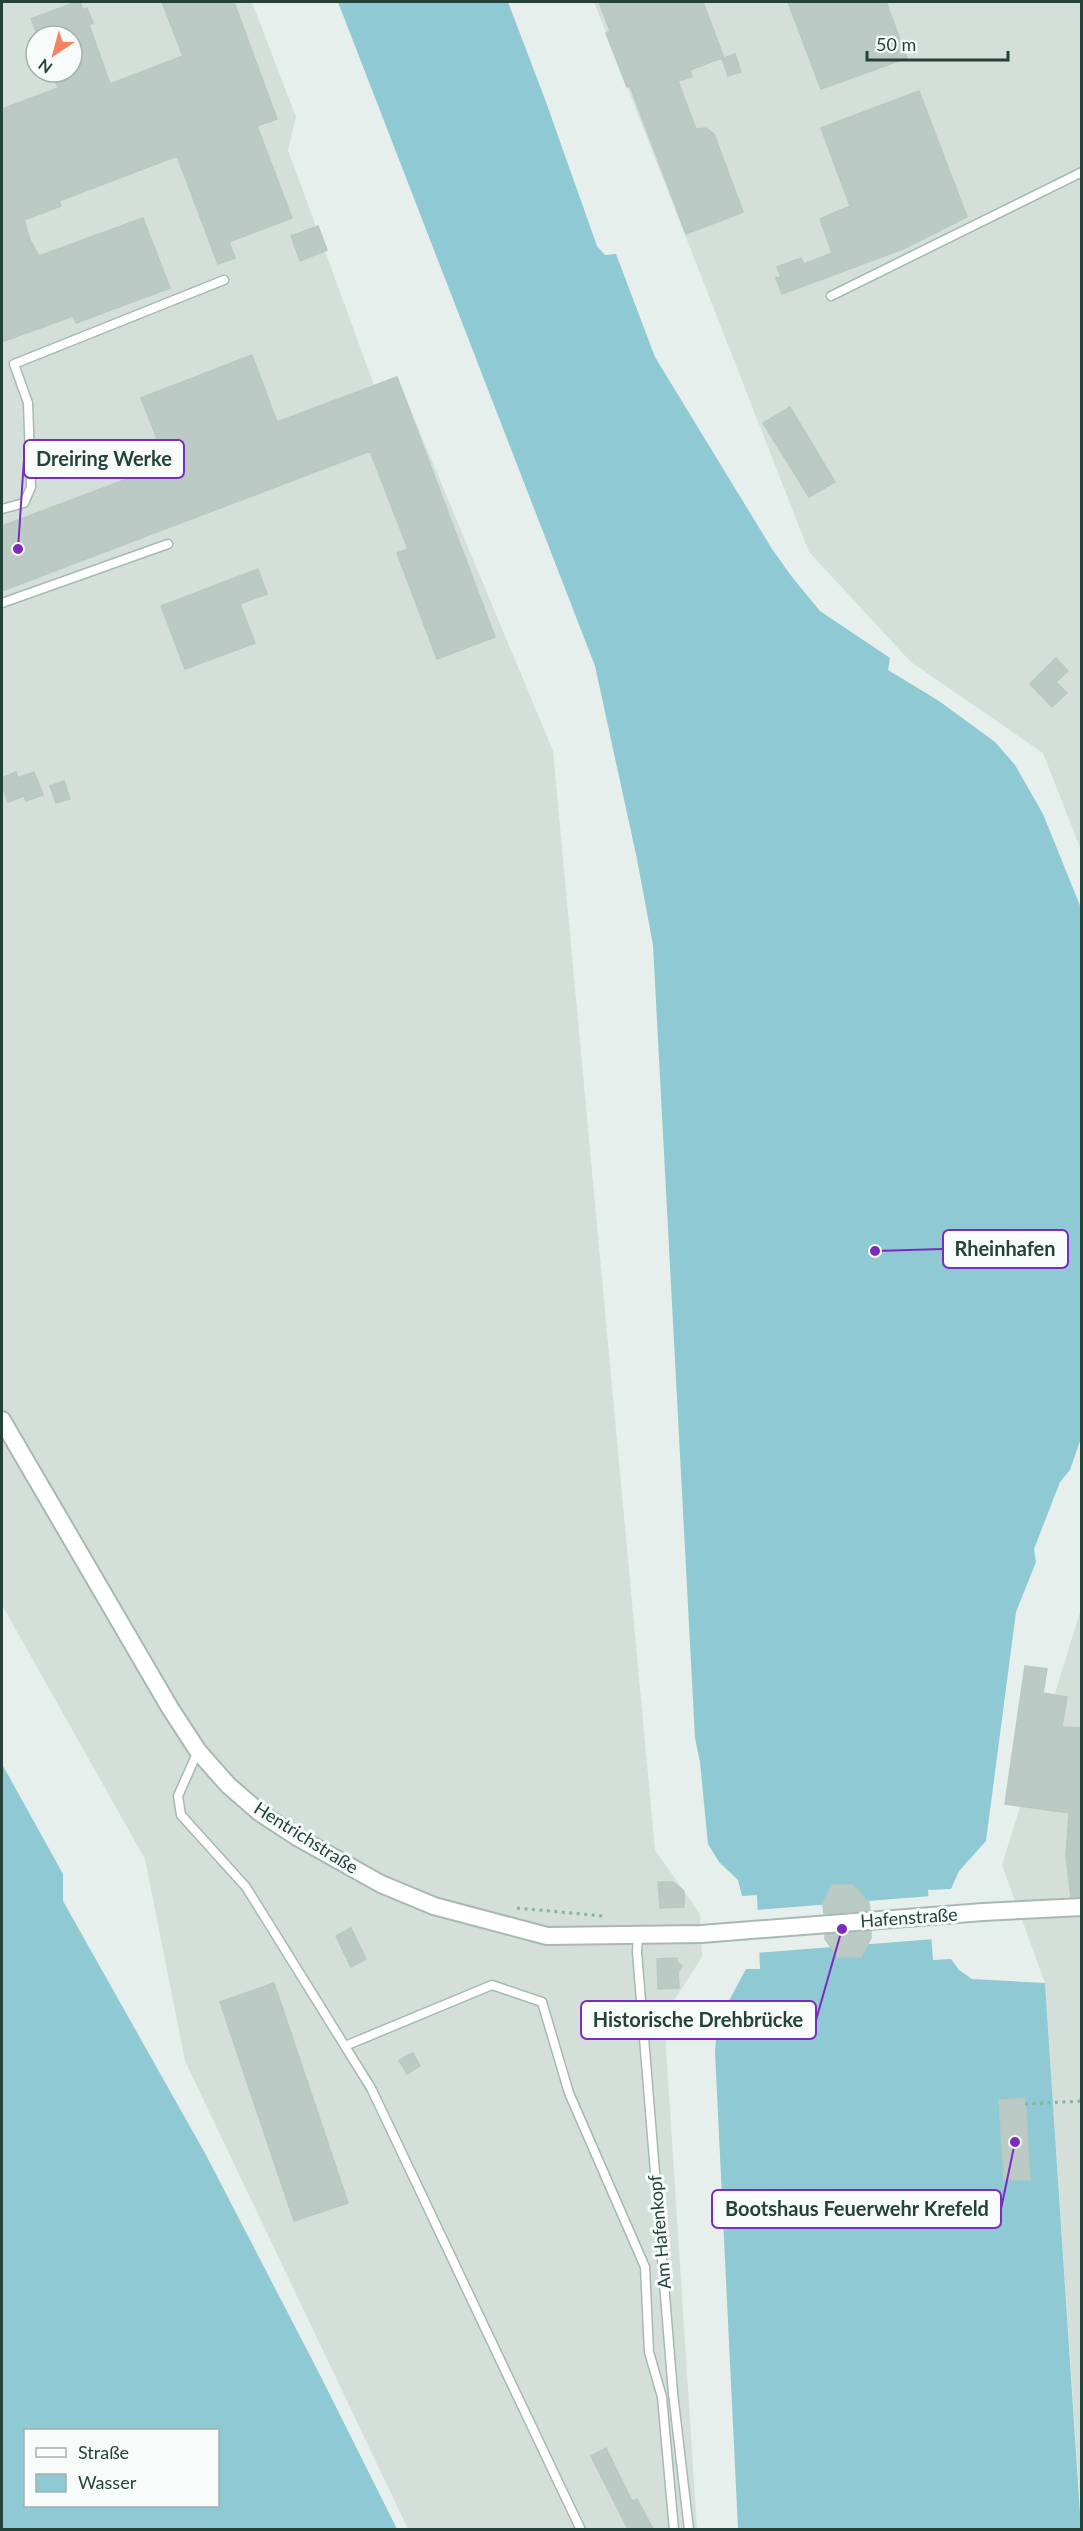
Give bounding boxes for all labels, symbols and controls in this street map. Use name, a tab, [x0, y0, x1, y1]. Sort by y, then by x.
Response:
north arrow	[24, 24, 84, 84]
scale bar	[867, 24, 1008, 62]
text: 50 m	[876, 33, 916, 55]
text: N	[34, 55, 55, 78]
callout: Dreiring Werke	[24, 440, 184, 478]
text: Dreiring Werke	[36, 446, 172, 470]
callout: Rheinhafen	[943, 1230, 1068, 1268]
text: Rheinhafen	[954, 1236, 1056, 1260]
street label: Hentrichstraße	[250, 1796, 363, 1878]
street label: Hafenstraße	[860, 1903, 958, 1931]
callout: Historische Drehbrücke	[581, 2001, 816, 2039]
text: Historische Drehbrücke	[593, 2007, 804, 2031]
street label: Am Hafenkopf	[643, 2173, 675, 2290]
callout: Bootshaus Feuerwehr Krefeld	[712, 2190, 1001, 2228]
text: Bootshaus Feuerwehr Krefeld	[725, 2196, 989, 2220]
legend	[24, 2429, 219, 2507]
text: Straße	[78, 2441, 129, 2463]
text: Wasser	[78, 2471, 137, 2493]

